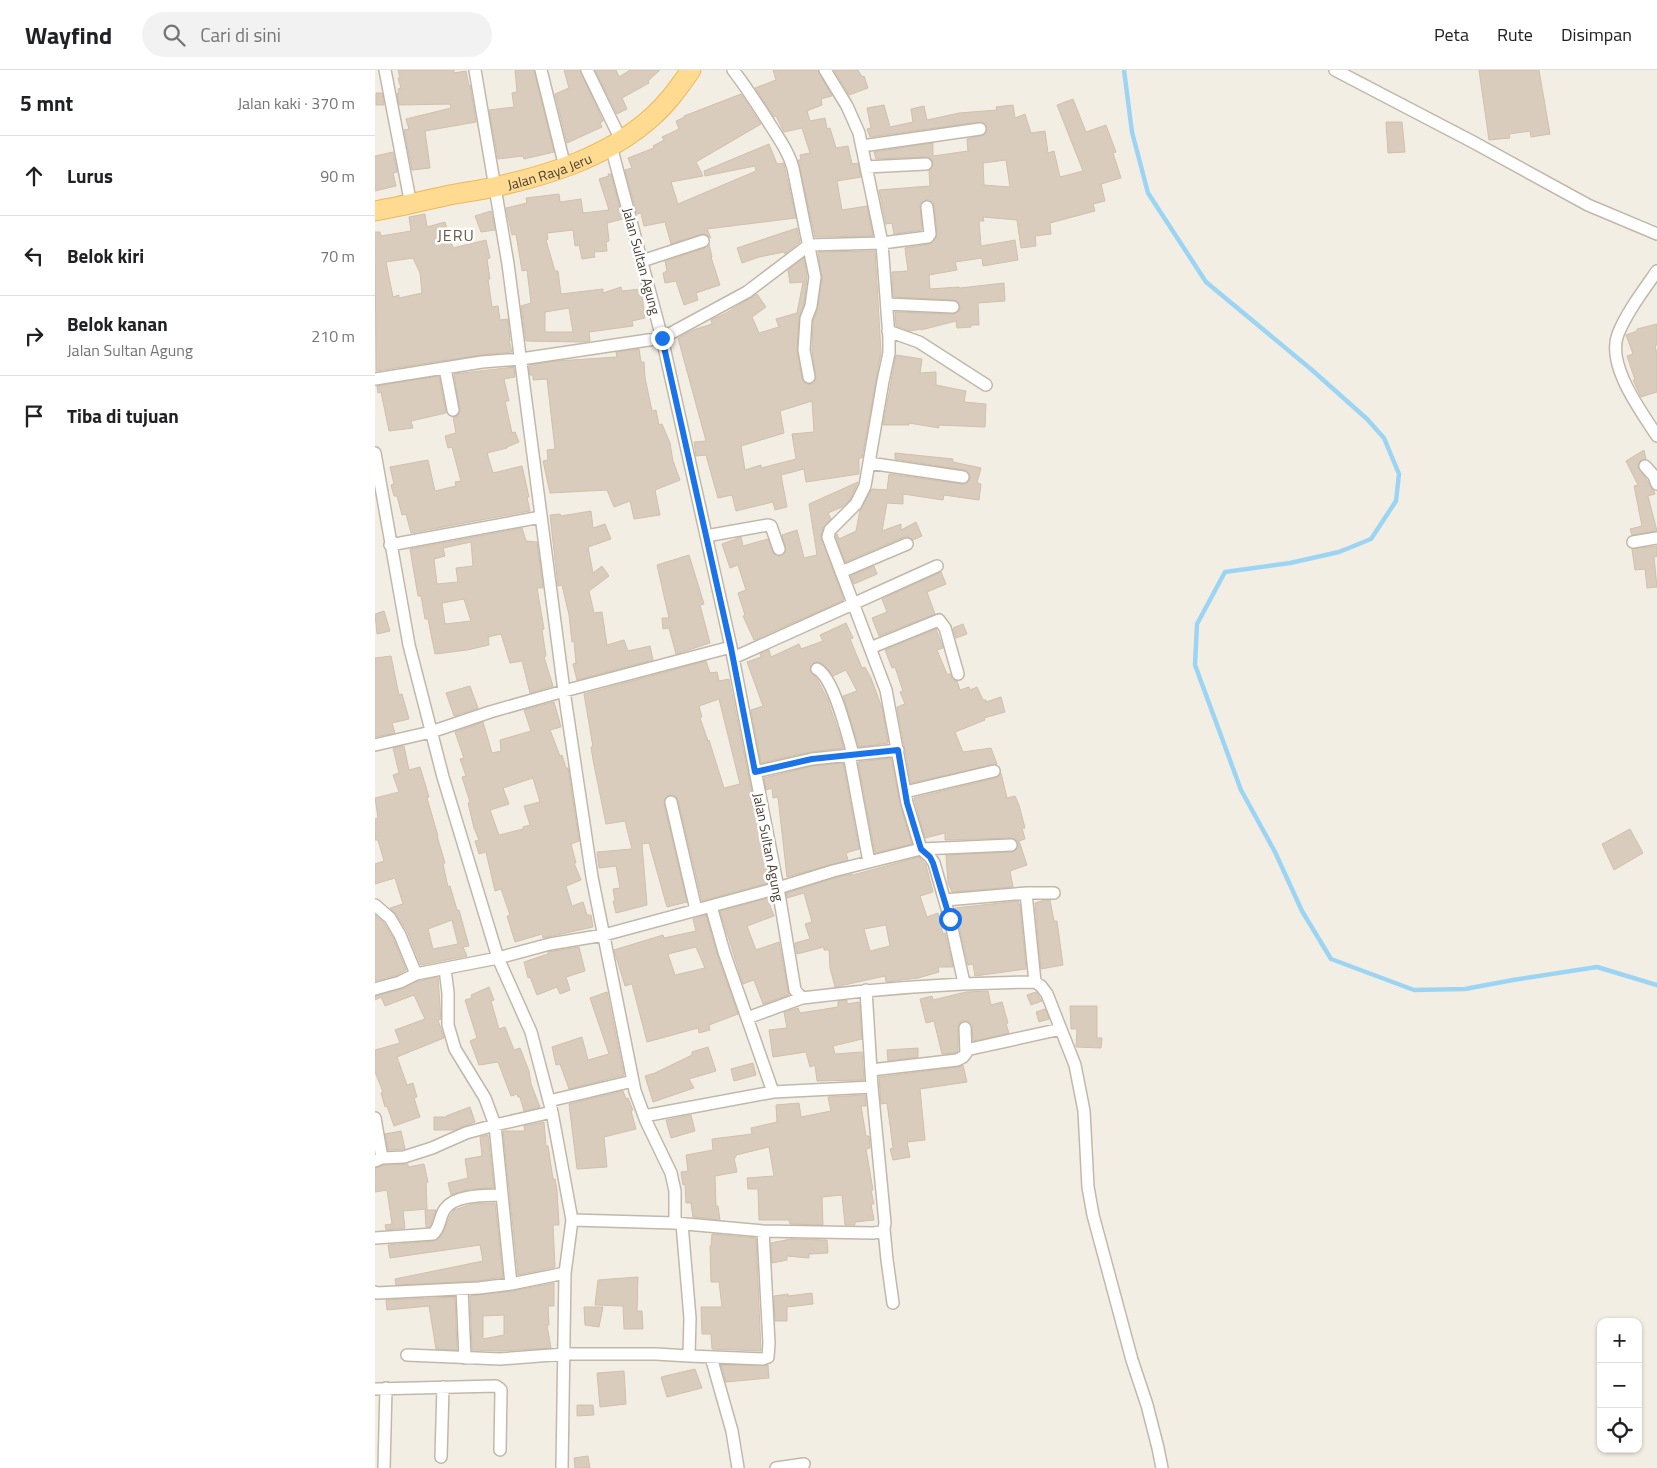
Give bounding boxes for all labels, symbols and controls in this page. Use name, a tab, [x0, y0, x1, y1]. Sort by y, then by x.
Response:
search box	[142, 12, 492, 57]
text: Wayfind	[25, 17, 112, 53]
text: Cari di sini	[200, 20, 281, 49]
icon: search	[160, 21, 188, 49]
text: Peta	[1434, 21, 1469, 48]
text: Rute	[1497, 21, 1533, 48]
text: Disimpan	[1561, 21, 1632, 48]
text: 5 mnt	[20, 87, 73, 119]
text: Jalan kaki · 370 m	[237, 91, 355, 115]
street label: Jalan Raya Jeru	[505, 147, 595, 194]
text: Lurus	[67, 161, 113, 190]
icon: ahead	[20, 162, 48, 190]
text: 90 m	[320, 164, 355, 188]
street label: Jalan Sultan Agung	[618, 205, 666, 317]
district label: JERU	[437, 223, 475, 247]
text: Belok kiri	[67, 241, 144, 270]
icon: left	[20, 242, 48, 270]
text: 70 m	[320, 244, 355, 268]
text: Belok kanan	[67, 309, 168, 338]
icon: right	[20, 322, 48, 350]
text: 210 m	[311, 324, 355, 348]
route end	[651, 327, 674, 350]
text: Jalan Sultan Agung	[67, 338, 193, 362]
text: Tiba di tujuan	[67, 401, 179, 430]
icon: arrive	[20, 402, 48, 430]
street label: Jalan Sultan Agung	[748, 791, 790, 903]
route start	[939, 908, 962, 931]
map controls	[1597, 1318, 1642, 1453]
button: +	[1597, 1318, 1642, 1363]
button: −	[1597, 1363, 1642, 1408]
button: locate	[1597, 1408, 1642, 1453]

